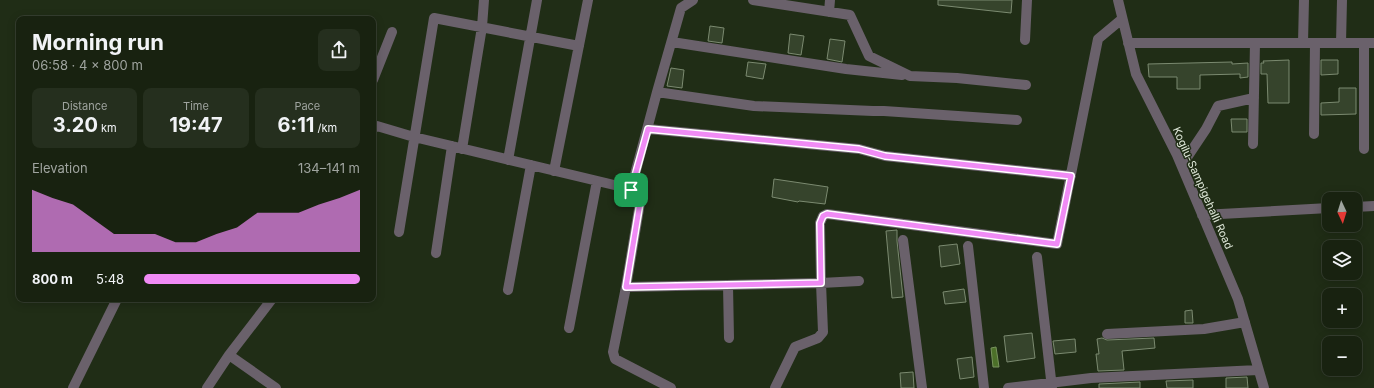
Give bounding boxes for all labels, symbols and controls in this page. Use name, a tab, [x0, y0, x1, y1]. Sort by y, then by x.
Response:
text: Morning run	[32, 29, 164, 55]
button: share	[318, 29, 360, 71]
text: 06:58 · 4 × 800 m	[32, 57, 143, 73]
text: Distance	[62, 99, 107, 113]
text: Time	[183, 99, 209, 113]
text: Pace	[294, 99, 320, 113]
text: 3.20	[53, 113, 98, 137]
text: 19:47	[169, 113, 223, 137]
text: 6:11	[278, 113, 314, 137]
text: km	[98, 121, 117, 135]
text: /km	[314, 121, 337, 135]
street label: Kogilu-Sampigehalli Road	[1170, 125, 1236, 251]
text: Elevation	[32, 160, 88, 176]
text: 134–141 m	[298, 160, 360, 176]
pin	[614, 173, 648, 207]
icon: arrive	[620, 179, 642, 201]
north arrow	[1322, 192, 1362, 232]
map controls	[1322, 192, 1362, 376]
button: layers	[1322, 240, 1362, 280]
text: 800 m	[32, 271, 73, 287]
text: 5:48	[96, 271, 124, 287]
button: +	[1322, 288, 1362, 328]
button: −	[1322, 336, 1362, 376]

